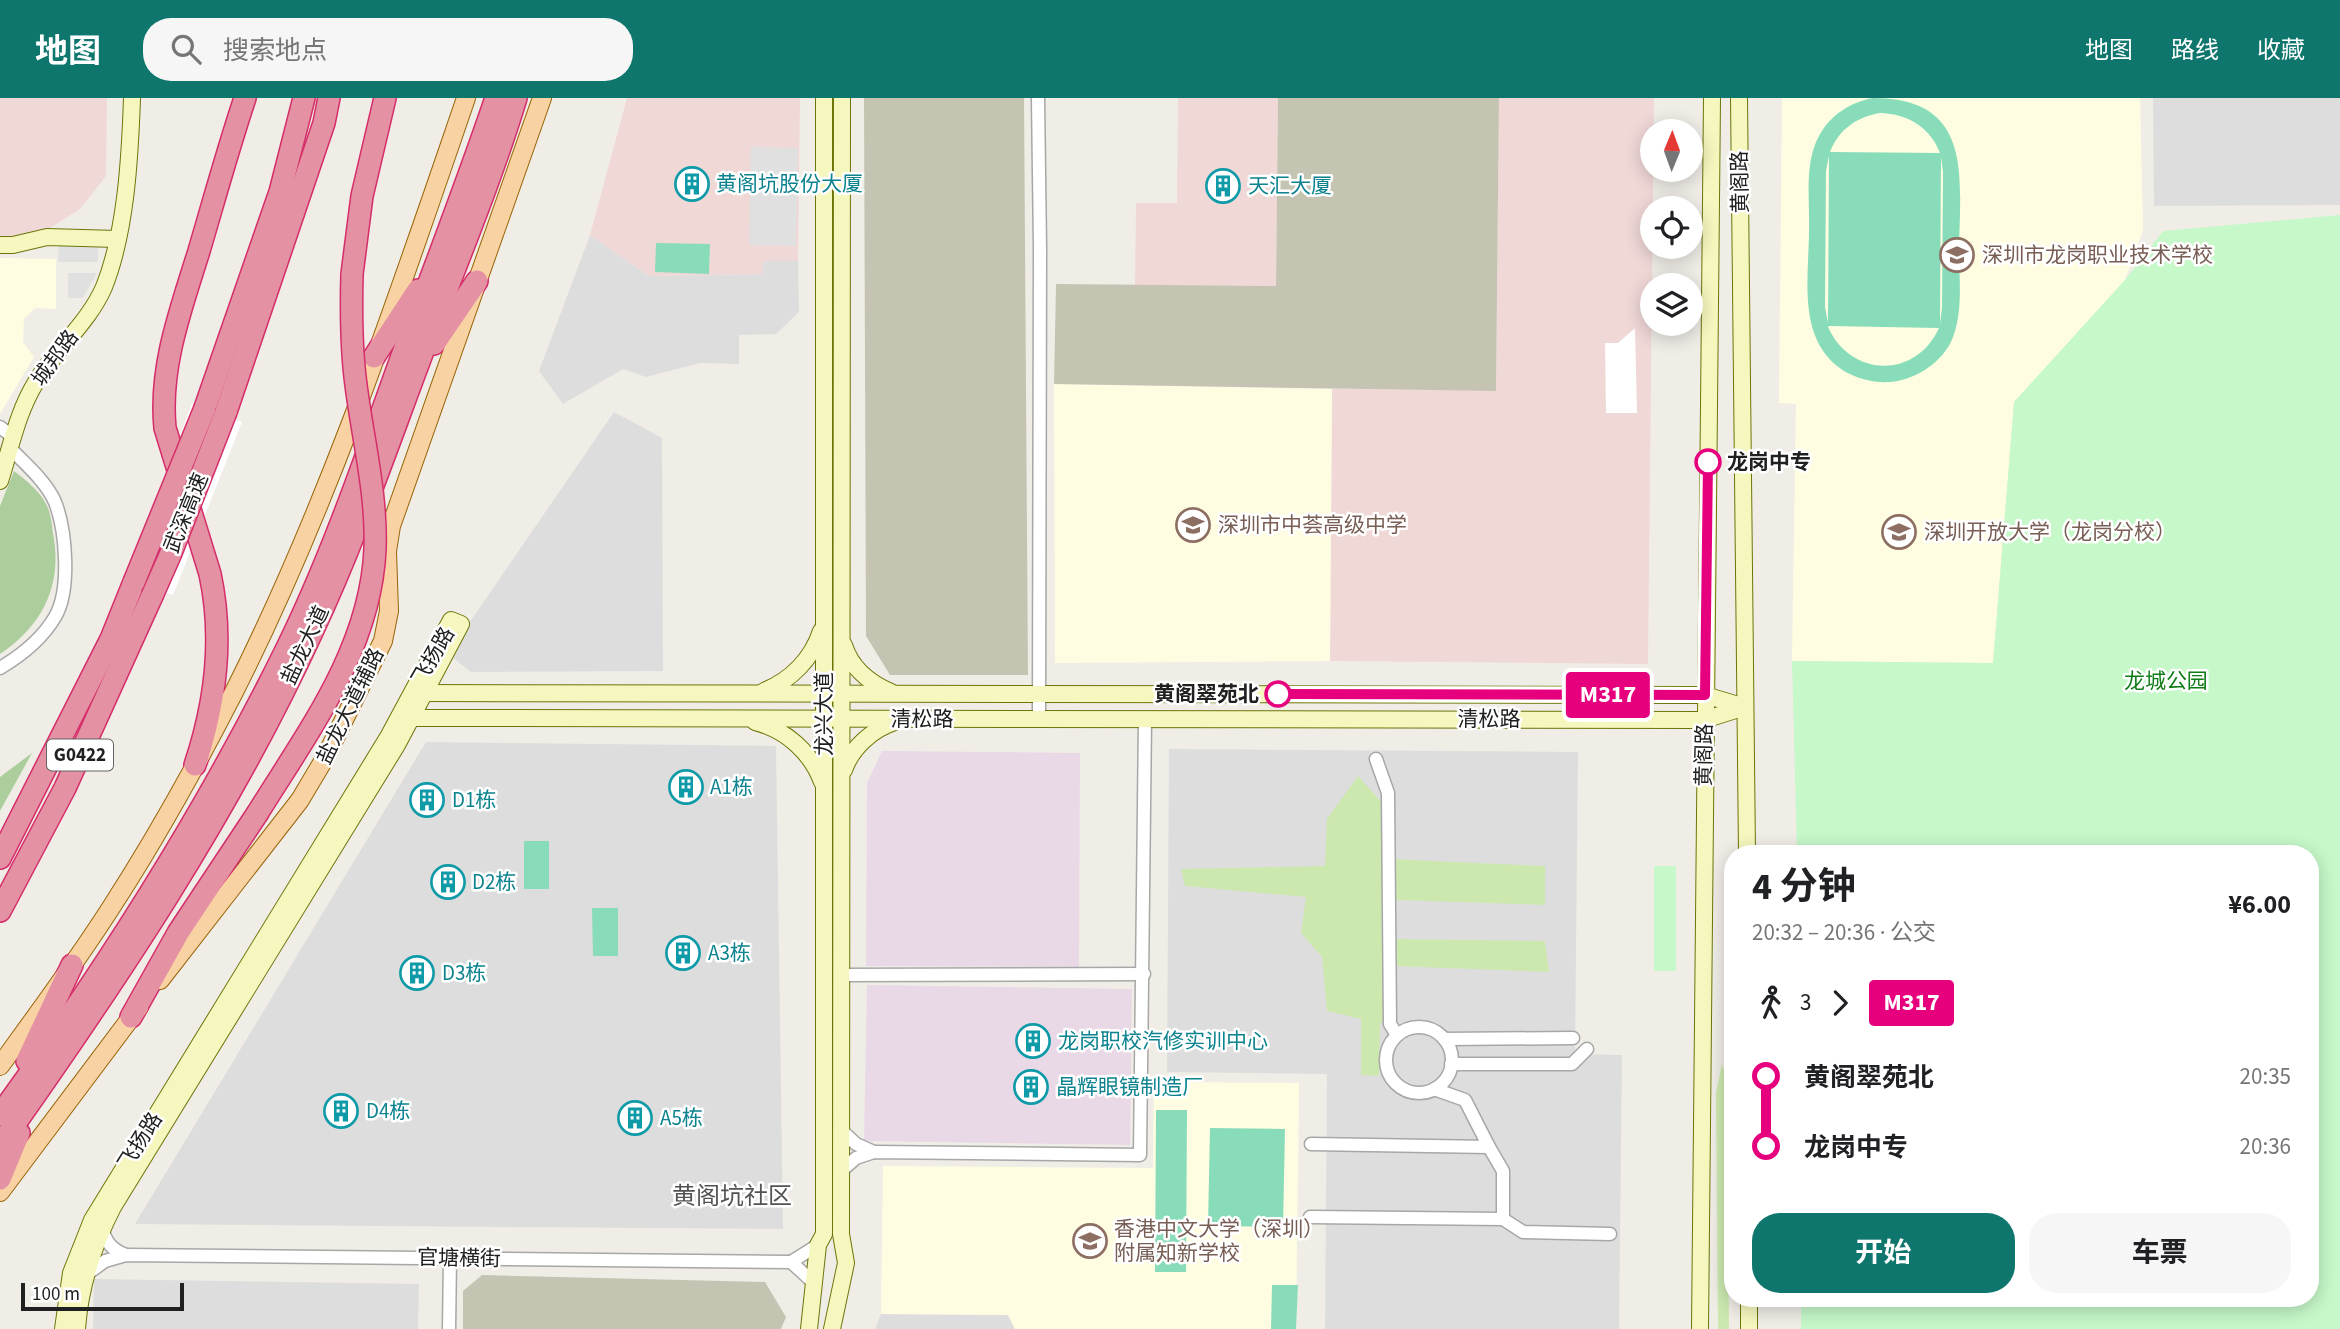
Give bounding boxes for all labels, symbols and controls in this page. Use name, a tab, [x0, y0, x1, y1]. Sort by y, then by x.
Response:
search box	[143, 18, 633, 81]
text: 地图	[35, 28, 101, 75]
icon: search	[167, 30, 205, 68]
text: 搜索地点	[223, 32, 327, 69]
text: 地图	[2085, 33, 2133, 68]
text: 路线	[2171, 33, 2219, 68]
text: 收藏	[2257, 33, 2305, 68]
north arrow	[1640, 119, 1703, 182]
map controls	[1640, 119, 1703, 336]
street label: 黄阁路	[1724, 150, 1756, 214]
building icon: 黄阁坑股份大厦	[673, 165, 711, 203]
building icon: 天汇大厦	[1204, 167, 1242, 205]
place label: 黄阁坑股份大厦	[716, 169, 863, 199]
place label: 天汇大厦	[1248, 171, 1332, 201]
button: locate	[1640, 196, 1703, 259]
school or university icon: 深圳市龙岗职业技术学校	[1938, 236, 1976, 274]
place label: 深圳市龙岗职业技术学校	[1982, 240, 2213, 270]
button: layers	[1640, 273, 1703, 336]
street label: 城邦路	[24, 324, 86, 392]
place label: 龙岗中专	[1727, 447, 1811, 477]
marker: 龙岗中专	[1695, 449, 1721, 475]
street label: 武深高速	[156, 468, 216, 558]
school or university icon: 深圳市中荟高级中学	[1174, 506, 1212, 544]
place label: 深圳市中荟高级中学	[1218, 510, 1407, 540]
school or university icon: 深圳开放大学（龙岗分校）	[1880, 513, 1918, 551]
place label: 深圳开放大学（龙岗分校）	[1924, 517, 2176, 547]
street label: 盐龙大道	[274, 601, 336, 689]
street label: 飞扬路	[404, 621, 462, 691]
street label: 盐龙大道辅路	[309, 643, 391, 769]
park label: 龙城公园	[2124, 666, 2208, 696]
street label: 龙兴大道	[809, 672, 839, 756]
line badge: M317	[1559, 672, 1657, 718]
text: M317	[1580, 677, 1636, 712]
place label: 黄阁翠苑北	[1154, 679, 1259, 709]
marker: 黄阁翠苑北	[1265, 681, 1291, 707]
street label: 清松路	[891, 704, 954, 734]
street label: 清松路	[1458, 704, 1521, 734]
street label: 黄阁路	[1688, 723, 1720, 787]
road number: G0422	[47, 740, 113, 770]
building icon: A1栋	[667, 768, 705, 806]
place label: A1栋	[710, 772, 753, 802]
building icon: D1栋	[408, 781, 446, 819]
place label: D1栋	[452, 785, 496, 815]
text: 4 分钟	[1752, 860, 1856, 914]
building icon: D2栋	[429, 863, 467, 901]
place label: D2栋	[472, 867, 516, 897]
text: ¥6.00	[2228, 886, 2291, 923]
text: 20:32 – 20:36 · 公交	[1752, 916, 1936, 949]
building icon: A3栋	[664, 934, 702, 972]
place label: A3栋	[708, 938, 751, 968]
building icon: D3栋	[398, 954, 436, 992]
place label: D3栋	[442, 958, 486, 988]
icon: walk	[1752, 984, 1790, 1022]
icon: forward	[1821, 984, 1859, 1022]
text: M317	[1883, 985, 1940, 1020]
text: 3	[1800, 986, 1811, 1019]
building icon: 龙岗职校汽修实训中心	[1014, 1022, 1052, 1060]
place label: 龙岗职校汽修实训中心	[1058, 1026, 1268, 1056]
text: 黄阁翠苑北	[1804, 1059, 1934, 1096]
text: 20:35	[2240, 1060, 2291, 1093]
building icon: 晶辉眼镜制造厂	[1012, 1068, 1050, 1106]
place label: 晶辉眼镜制造厂	[1056, 1072, 1203, 1102]
building icon: D4栋	[322, 1092, 360, 1130]
place label: D4栋	[366, 1096, 410, 1126]
building icon: A5栋	[616, 1099, 654, 1137]
place label: A5栋	[660, 1103, 703, 1133]
street label: 飞扬路	[111, 1106, 169, 1176]
text: 龙岗中专	[1804, 1129, 1908, 1166]
text: 20:36	[2240, 1130, 2291, 1163]
district label: 黄阁坑社区	[672, 1179, 792, 1214]
button: 开始	[1752, 1213, 2015, 1293]
button: 车票	[2029, 1213, 2291, 1293]
place label: 香港中文大学（深圳） 附属知新学校	[1114, 1214, 1324, 1268]
school or university icon: 香港中文大学（深圳） 附属知新学校	[1071, 1222, 1109, 1260]
street label: 官塘横街	[417, 1242, 501, 1274]
scale bar	[21, 1280, 184, 1312]
text: 100 m	[32, 1281, 80, 1308]

